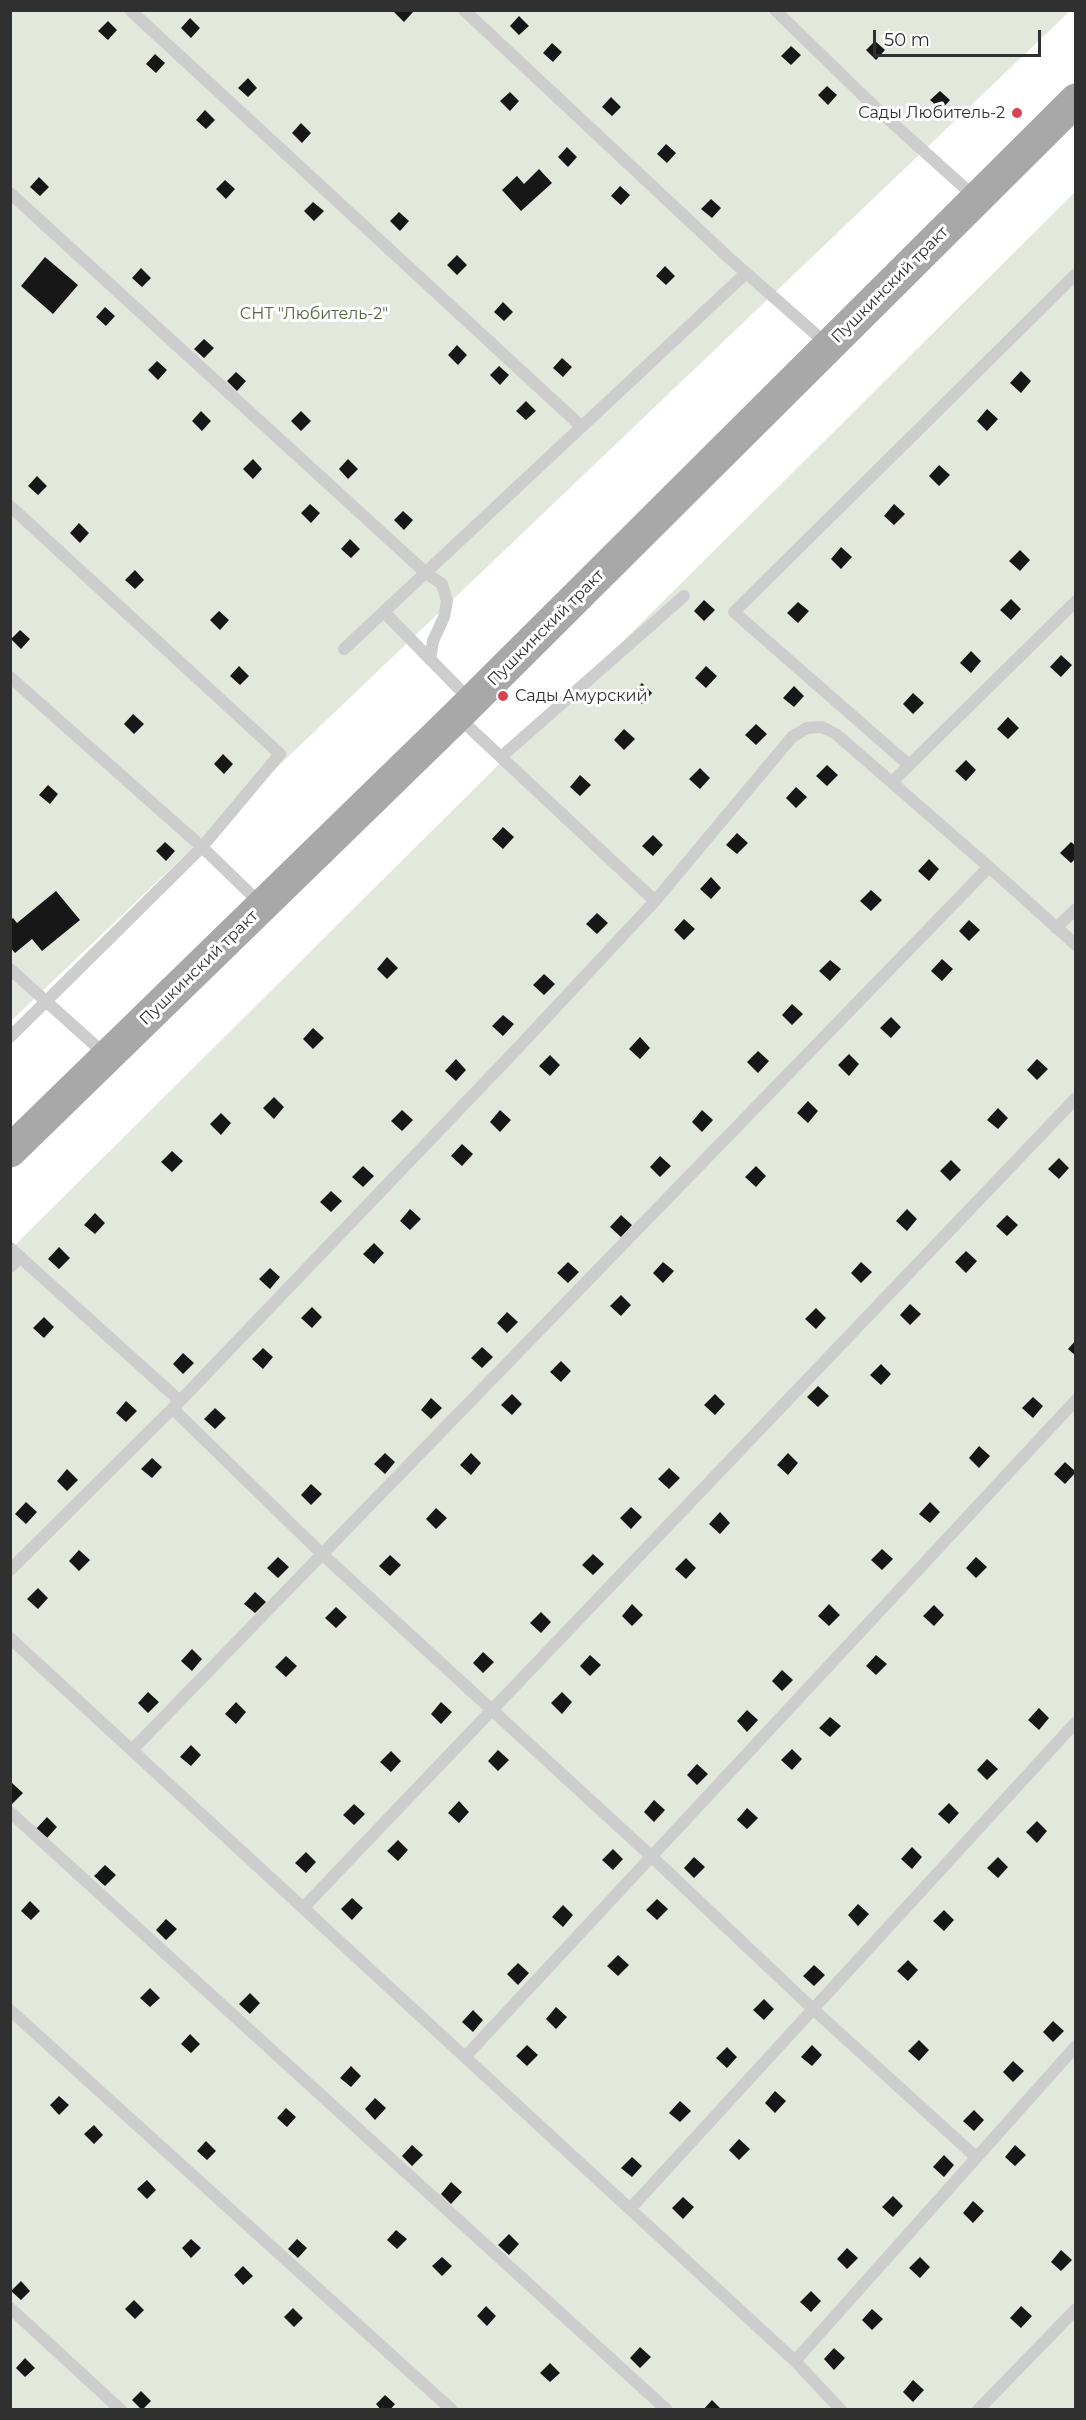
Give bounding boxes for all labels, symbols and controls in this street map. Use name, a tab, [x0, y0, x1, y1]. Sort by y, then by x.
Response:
scale bar	[876, 18, 1044, 56]
text: 50 m	[884, 29, 930, 51]
place label: Сады Любитель-2	[858, 103, 1005, 123]
marker: Сады Любитель-2	[1010, 106, 1024, 120]
street label: Пушкинский тракт	[828, 223, 952, 347]
park label: СНТ "Любитель-2"	[240, 304, 388, 324]
street label: Пушкинский тракт	[484, 566, 608, 690]
place label: Сады Амурский	[515, 686, 648, 706]
marker: Сады Амурский	[496, 689, 510, 703]
street label: Пушкинский тракт	[136, 907, 262, 1029]

